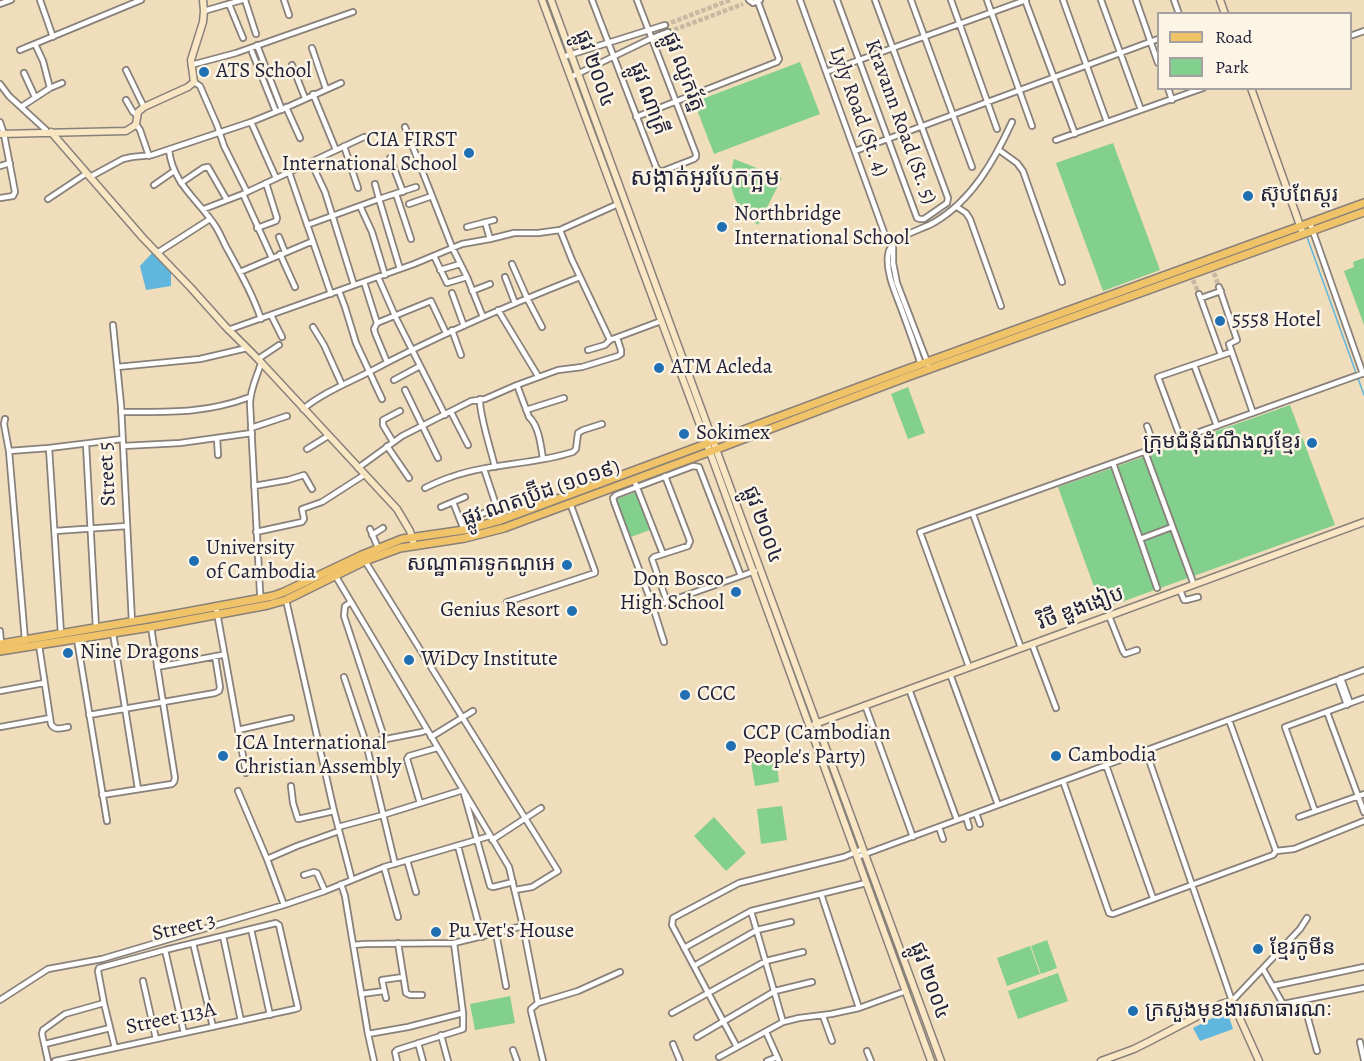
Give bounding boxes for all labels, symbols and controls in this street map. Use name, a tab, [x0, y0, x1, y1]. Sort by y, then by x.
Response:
legend	[1157, 12, 1352, 90]
text: Road	[1215, 25, 1252, 49]
street label: ផ្លូវ ២០០៤	[568, 27, 620, 111]
street label: ផ្លូវ ឈូករ័ត្ន	[656, 29, 710, 115]
street label: Kravann Road (St. 5)	[859, 36, 941, 208]
street label: Lyly Road (St. 4)	[823, 44, 893, 180]
text: Park	[1215, 55, 1249, 79]
place label: ATS School	[216, 59, 311, 85]
street label: ផ្លូវ ណាគ្រី	[623, 59, 673, 139]
marker: ATS School	[197, 65, 211, 79]
place label: CIA FIRST International School	[282, 128, 457, 178]
marker: CIA FIRST International School	[462, 146, 476, 160]
district label: សង្កាត់អូរបែកក្អម	[630, 165, 780, 193]
place label: ស៊ុបពែស្តរ	[1260, 183, 1338, 209]
marker: ស៊ុបពែស្តរ	[1241, 189, 1255, 203]
place label: Northbridge International School	[734, 202, 909, 252]
marker: Northbridge International School	[715, 220, 729, 234]
place label: 5558 Hotel	[1232, 308, 1321, 334]
marker: 5558 Hotel	[1213, 314, 1227, 328]
place label: ATM Acleda	[671, 355, 773, 381]
marker: ATM Acleda	[652, 361, 666, 375]
place label: Sokimex	[696, 421, 770, 447]
marker: Sokimex	[677, 427, 691, 441]
place label: ក្រុមជំនុំដំណឹងល្អខ្មែរ	[1143, 430, 1300, 456]
marker: ក្រុមជំនុំដំណឹងល្អខ្មែរ	[1305, 436, 1319, 450]
street label: Street 5	[94, 441, 122, 507]
street label: ផ្លូវ ណតប្រ៊ីដ (១០១៩)	[459, 455, 623, 533]
street label: ផ្លូវ ២០០៤	[736, 483, 788, 567]
place label: University of Cambodia	[206, 536, 316, 586]
place label: សណ្ឋាគារទូកណូអេ	[407, 552, 555, 578]
marker: University of Cambodia	[187, 554, 201, 568]
marker: សណ្ឋាគារទូកណូអេ	[560, 558, 574, 572]
place label: Don Bosco High School	[620, 567, 724, 617]
street label: វិថី ឌួងងៀប	[1035, 582, 1127, 636]
marker: Don Bosco High School	[729, 585, 743, 599]
place label: Genius Resort	[440, 598, 560, 624]
marker: Genius Resort	[565, 604, 579, 618]
place label: Nine Dragons	[80, 640, 199, 666]
marker: Nine Dragons	[61, 646, 75, 660]
place label: WiDcy Institute	[421, 647, 558, 673]
marker: WiDcy Institute	[402, 653, 416, 667]
place label: CCC	[697, 682, 736, 708]
marker: CCC	[678, 688, 692, 702]
place label: CCP (Cambodian People's Party)	[743, 721, 891, 771]
place label: ICA International Christian Assembly	[235, 731, 401, 781]
marker: CCP (Cambodian People's Party)	[724, 739, 738, 753]
place label: Cambodia	[1068, 743, 1157, 769]
marker: ICA International Christian Assembly	[216, 749, 230, 763]
marker: Cambodia	[1049, 749, 1063, 763]
street label: Street 3	[150, 908, 218, 948]
place label: Pu Vet's House	[448, 919, 574, 945]
marker: Pu Vet's House	[429, 925, 443, 939]
place label: ខ្មែរកូមីន	[1270, 936, 1335, 962]
street label: ផ្លូវ ២០០៤	[903, 939, 955, 1023]
marker: ខ្មែរកូមីន	[1251, 942, 1265, 956]
street label: Street 113A	[124, 997, 218, 1041]
place label: ក្រសួងមុខងារសាធារណៈ	[1145, 998, 1332, 1024]
marker: ក្រសួងមុខងារសាធារណៈ	[1126, 1004, 1140, 1018]

